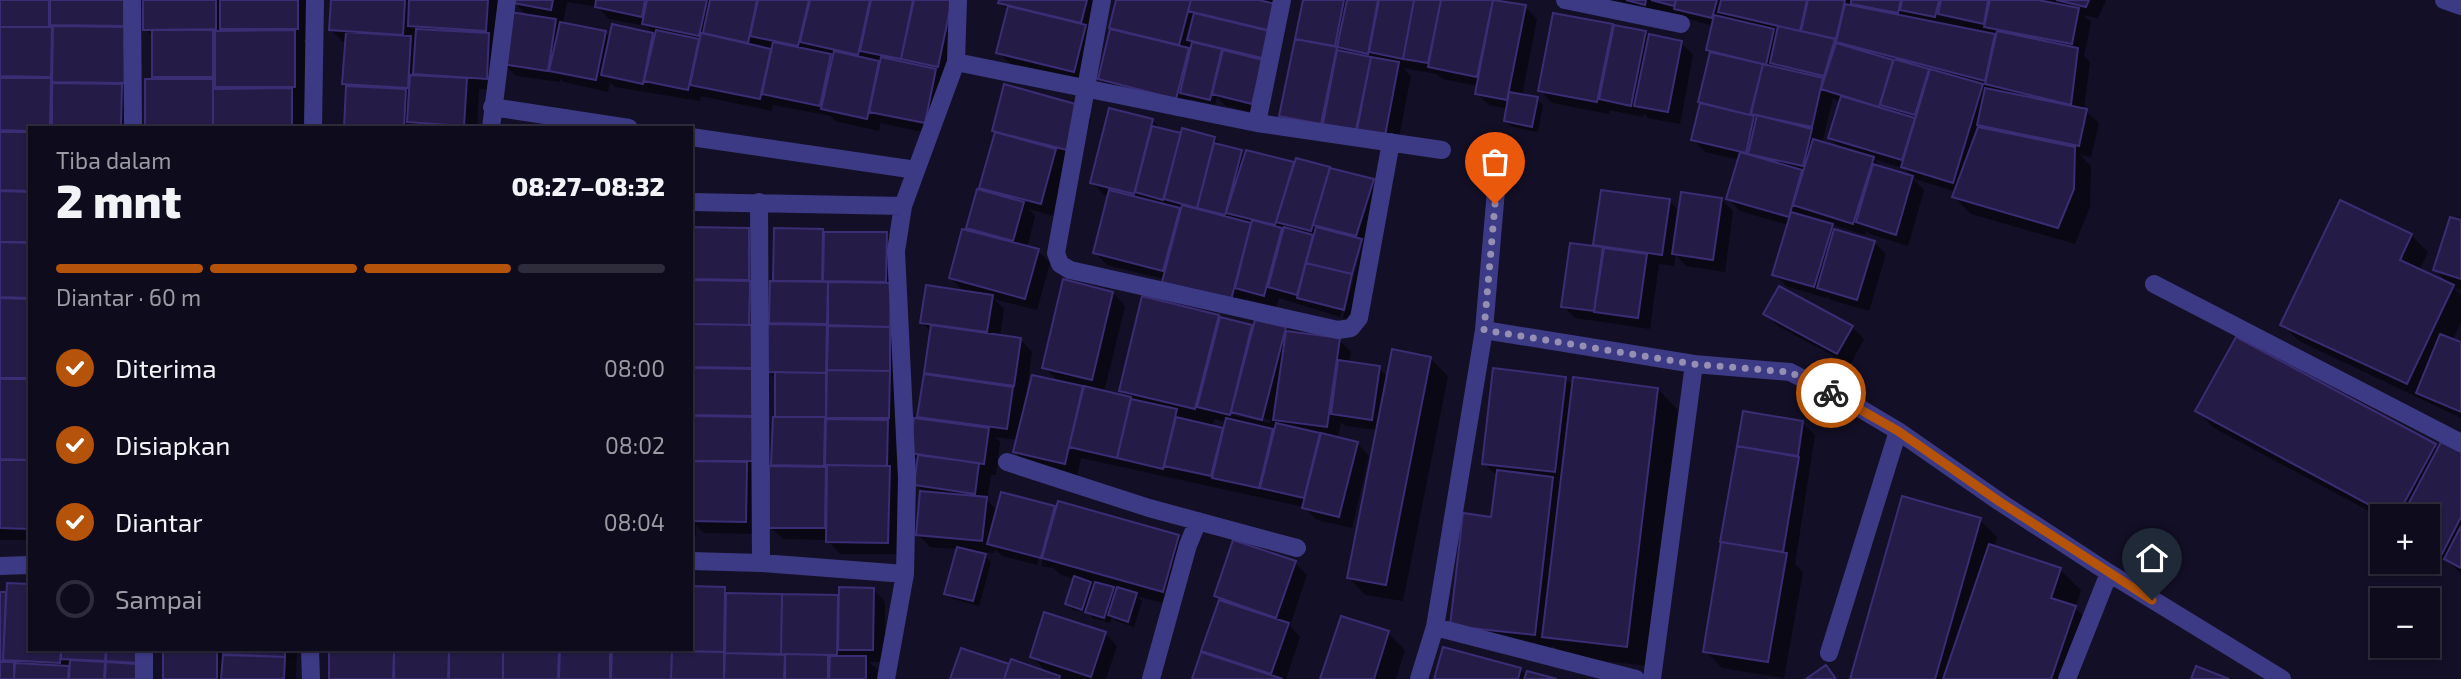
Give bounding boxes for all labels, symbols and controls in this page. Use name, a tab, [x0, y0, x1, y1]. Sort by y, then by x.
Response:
pin	[1465, 132, 1525, 204]
icon: bag	[1476, 143, 1514, 181]
text: Tiba dalam	[56, 146, 171, 174]
text: 08:27–08:32	[511, 170, 665, 201]
text: 2 mnt	[56, 172, 181, 227]
text: Diantar · 60 m	[56, 283, 201, 311]
icon: check	[56, 349, 94, 387]
text: Diterima	[115, 352, 217, 383]
text: 08:00	[604, 354, 665, 382]
courier	[1796, 358, 1866, 428]
icon: bike	[1812, 374, 1850, 412]
icon: check	[56, 426, 94, 464]
text: Disiapkan	[115, 429, 230, 460]
text: 08:02	[605, 431, 665, 459]
icon: check	[56, 503, 94, 541]
map controls	[2370, 504, 2440, 658]
button: +	[2370, 504, 2440, 574]
text: Diantar	[115, 506, 203, 537]
text: 08:04	[604, 508, 665, 536]
pin	[2122, 528, 2182, 600]
icon: home	[2133, 539, 2171, 577]
text: Sampai	[115, 583, 202, 614]
button: −	[2370, 588, 2440, 658]

